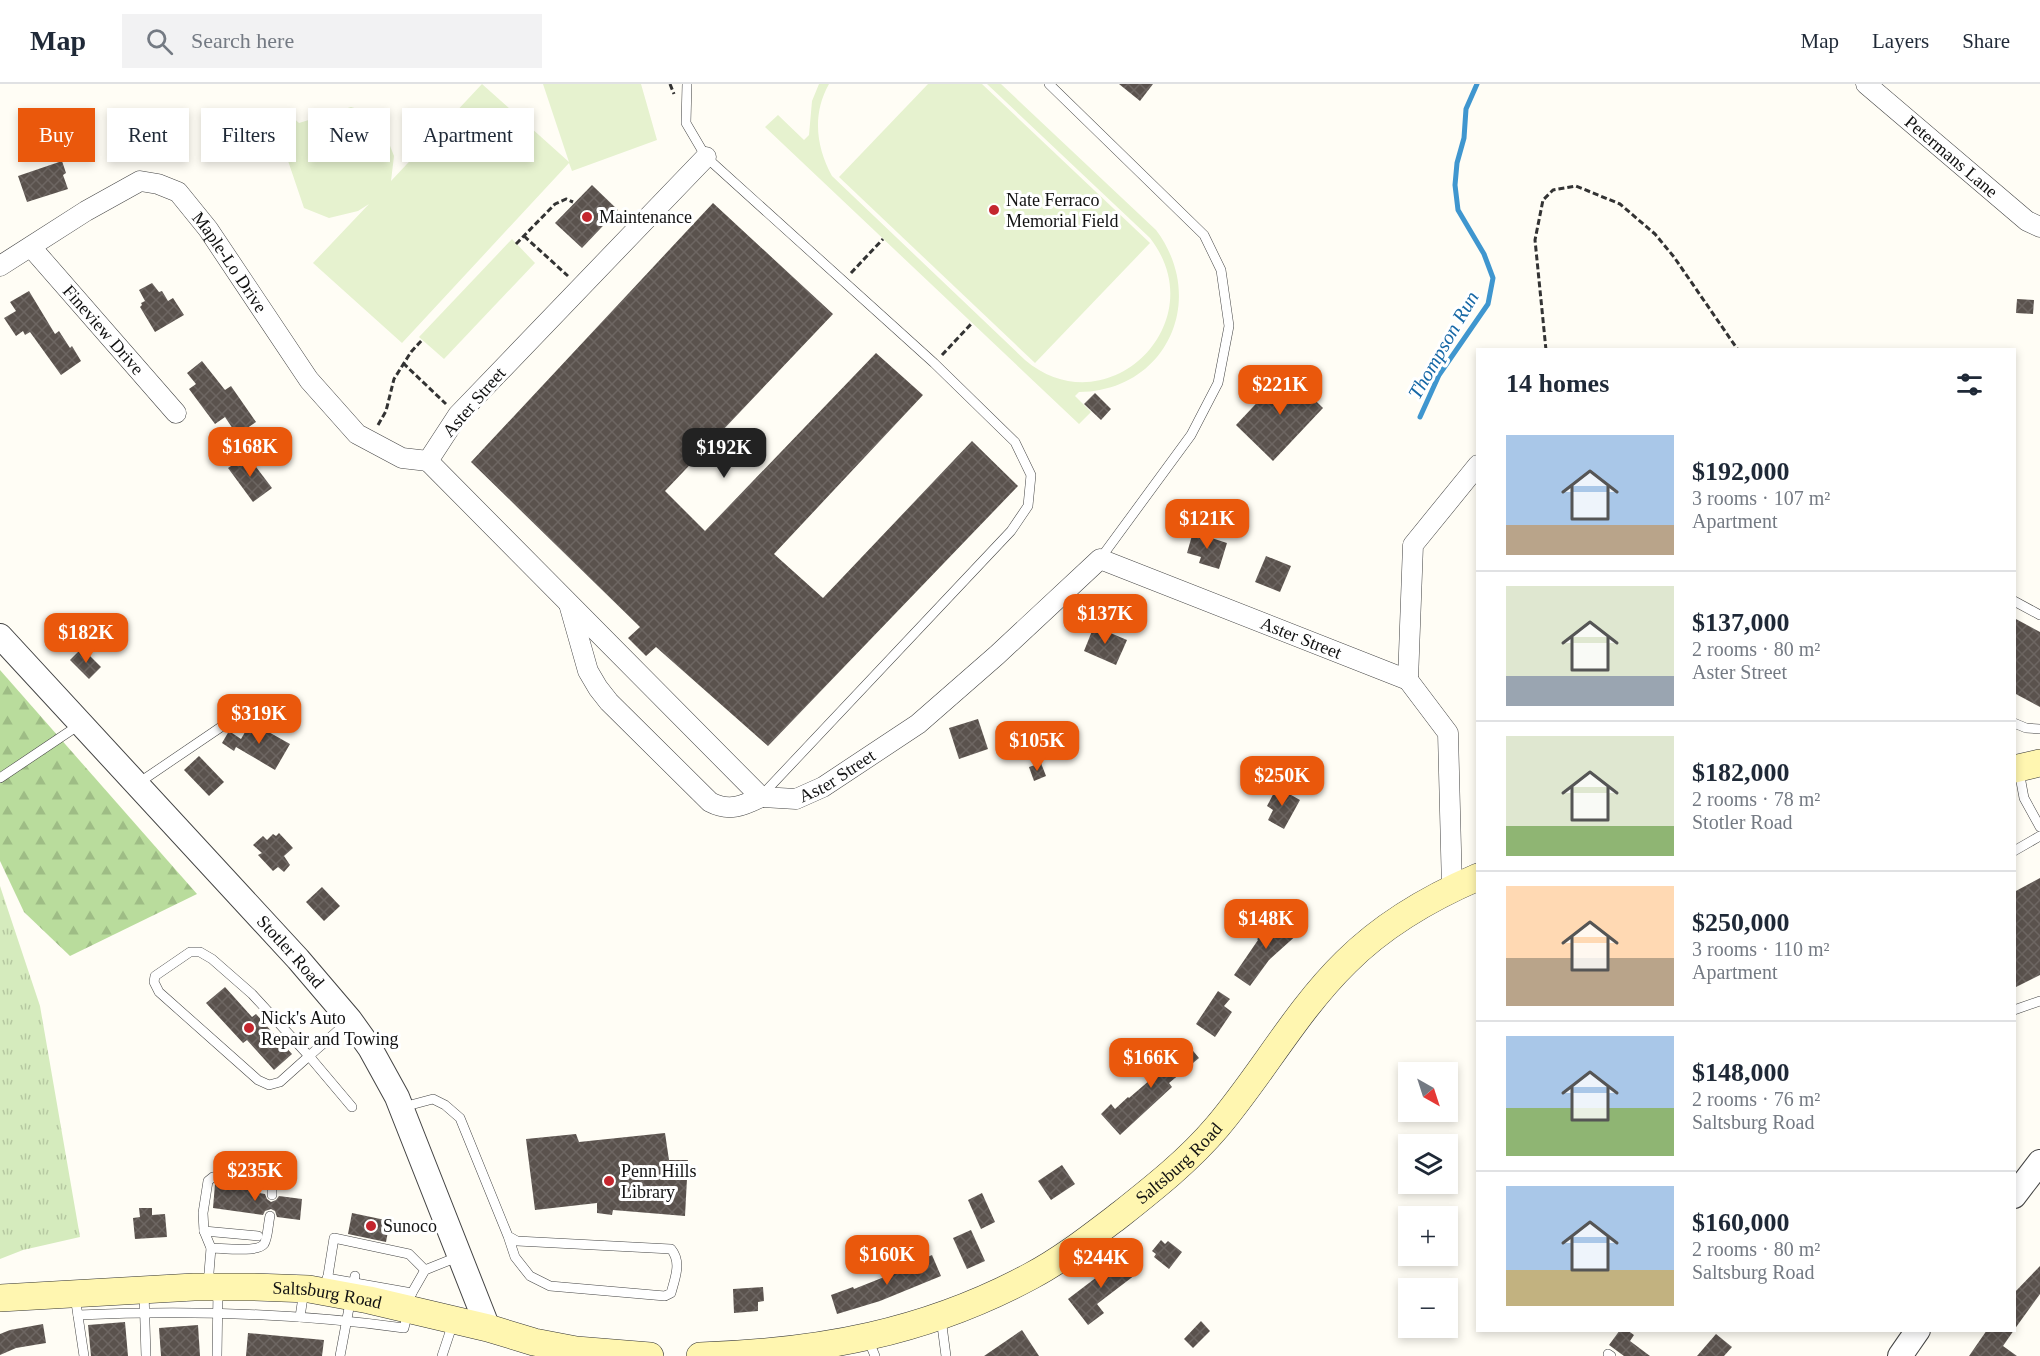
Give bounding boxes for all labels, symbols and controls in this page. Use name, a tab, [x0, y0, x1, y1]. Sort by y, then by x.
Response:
search box	[122, 14, 542, 68]
text: Map	[30, 25, 86, 56]
icon: search	[143, 25, 176, 58]
text: Search here	[191, 28, 294, 53]
text: Map	[1801, 29, 1839, 53]
text: Layers	[1872, 29, 1929, 53]
text: Share	[1962, 29, 2010, 53]
chip: Buy	[18, 108, 95, 162]
chip: Rent	[107, 108, 189, 162]
chip: Filters	[201, 108, 296, 162]
chip: New	[308, 108, 390, 162]
chip: Apartment	[402, 108, 534, 162]
street label: Petermans Lane	[1901, 112, 2002, 202]
place label: Nate Ferraco Memorial Field	[1006, 190, 1118, 231]
marker: Nate Ferraco Memorial Field	[987, 203, 1001, 217]
place label: Maintenance	[599, 207, 692, 227]
street label: Maple-Lo Drive	[188, 208, 271, 316]
marker: Maintenance	[580, 210, 594, 224]
street label: Fineview Drive	[59, 281, 148, 379]
water label: Thompson Run	[1403, 287, 1484, 403]
street label: Aster Street	[438, 363, 510, 441]
pin: $221K	[1238, 365, 1322, 416]
icon: filters	[1953, 368, 1986, 401]
text: 14 homes	[1506, 369, 1609, 398]
text: $221K	[1252, 373, 1308, 395]
pin: $168K	[208, 427, 292, 478]
pin: $192K	[682, 428, 766, 479]
text: $168K	[222, 435, 278, 457]
text: $192K	[696, 436, 752, 458]
text: $192,000	[1692, 457, 1790, 486]
icon: home	[1554, 459, 1626, 531]
text: 3 rooms · 107 m²	[1692, 487, 1830, 509]
pin: $121K	[1165, 499, 1249, 550]
text: $121K	[1179, 507, 1235, 529]
text: Apartment	[1692, 510, 1778, 532]
pin: $137K	[1063, 594, 1147, 645]
text: $137K	[1077, 602, 1133, 624]
text: $137,000	[1692, 608, 1790, 637]
icon: home	[1554, 610, 1626, 682]
pin: $182K	[44, 613, 128, 664]
street label: Aster Street	[1257, 613, 1344, 663]
text: $182K	[58, 621, 114, 643]
text: 2 rooms · 80 m²	[1692, 638, 1820, 660]
text: Aster Street	[1692, 661, 1787, 683]
pin: $319K	[217, 694, 301, 745]
text: $319K	[231, 702, 287, 724]
pin: $105K	[995, 721, 1079, 772]
text: $105K	[1009, 729, 1065, 751]
street label: Aster Street	[796, 745, 879, 806]
pin: $250K	[1240, 756, 1324, 807]
text: $182,000	[1692, 758, 1790, 787]
icon: home	[1554, 760, 1626, 832]
text: $250K	[1254, 764, 1310, 786]
text: 2 rooms · 78 m²	[1692, 788, 1820, 810]
text: Stotler Road	[1692, 811, 1793, 833]
pin: $148K	[1224, 899, 1308, 950]
text: $148K	[1238, 907, 1294, 929]
text: $250,000	[1692, 908, 1790, 937]
icon: home	[1554, 910, 1626, 982]
street label: Stotler Road	[253, 911, 328, 992]
text: 3 rooms · 110 m²	[1692, 938, 1829, 960]
text: Apartment	[1692, 961, 1778, 983]
place label: Nick's Auto Repair and Towing	[261, 1008, 398, 1049]
marker: Nick's Auto Repair and Towing	[242, 1021, 256, 1035]
pin: $166K	[1109, 1038, 1193, 1089]
text: $166K	[1123, 1046, 1179, 1068]
text: $148,000	[1692, 1058, 1790, 1087]
icon: home	[1554, 1060, 1626, 1132]
north arrow	[1398, 1062, 1458, 1122]
map controls	[1398, 1062, 1458, 1338]
text: 2 rooms · 76 m²	[1692, 1088, 1820, 1110]
text: Saltsburg Road	[1692, 1111, 1814, 1133]
street label: Saltsburg Road	[1132, 1119, 1226, 1208]
button: layers	[1398, 1134, 1458, 1194]
pin: $235K	[213, 1151, 297, 1202]
text: $235K	[227, 1159, 283, 1181]
place label: Penn Hills Library	[621, 1161, 697, 1202]
marker: Penn Hills Library	[602, 1174, 616, 1188]
button: +	[1398, 1206, 1458, 1266]
text: $160,000	[1692, 1208, 1790, 1237]
icon: home	[1554, 1210, 1626, 1282]
place label: Sunoco	[383, 1216, 437, 1236]
marker: Sunoco	[364, 1219, 378, 1233]
pin: $160K	[845, 1235, 929, 1286]
pin: $244K	[1059, 1238, 1143, 1289]
text: 2 rooms · 80 m²	[1692, 1238, 1820, 1260]
text: $160K	[859, 1243, 915, 1265]
text: $244K	[1073, 1246, 1129, 1268]
text: Saltsburg Road	[1692, 1261, 1814, 1283]
street label: Saltsburg Road	[272, 1278, 384, 1313]
button: −	[1398, 1278, 1458, 1338]

